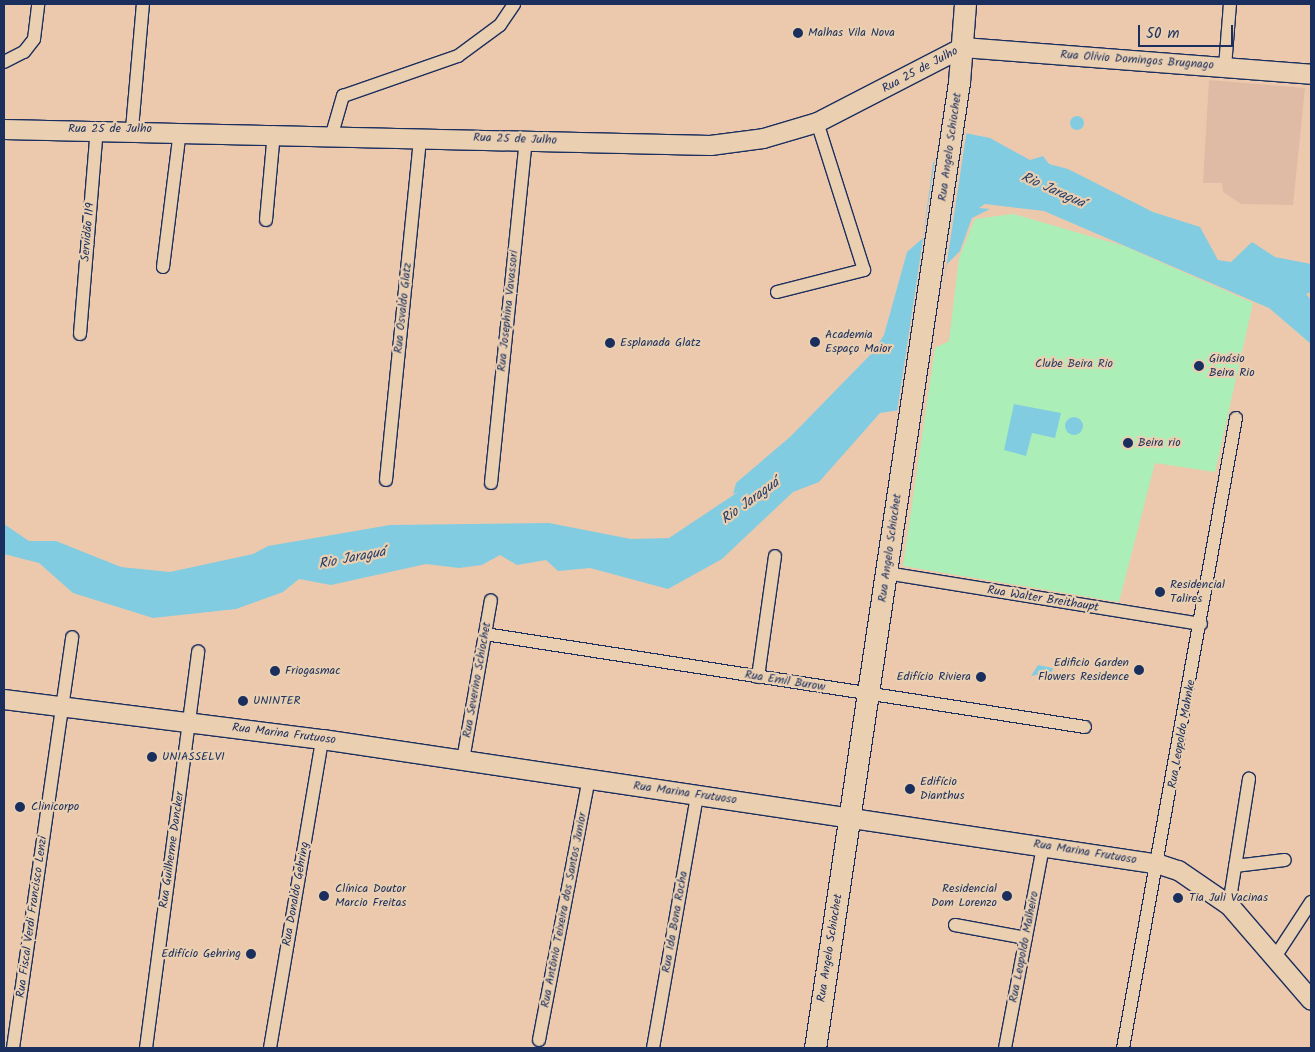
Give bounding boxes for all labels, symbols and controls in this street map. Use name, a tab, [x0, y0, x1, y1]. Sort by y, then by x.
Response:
scale bar	[1140, 15, 1235, 47]
text: 50 m	[1146, 22, 1180, 46]
place label: Malhas Vila Nova	[808, 26, 895, 40]
marker: Malhas Vila Nova	[792, 27, 804, 39]
street label: Rua 25 de Julho	[880, 44, 960, 96]
street label: Rua Olívio Domingos Brugnago	[1060, 47, 1214, 73]
street label: Rua Angelo Schiochet	[935, 92, 965, 202]
street label: Rua 25 de Julho	[68, 122, 152, 136]
street label: Rua 25 de Julho	[473, 130, 557, 148]
water label: Rio Jaraguá	[1019, 169, 1087, 211]
street label: Servidão 119	[78, 202, 98, 262]
street label: Rua Josephina Vavassori	[494, 250, 522, 372]
street label: Rua Osvaldo Glatz	[391, 262, 415, 354]
place label: Academia Espaço Maior	[825, 328, 891, 356]
place label: Esplanada Glatz	[620, 336, 701, 350]
marker: Academia Espaço Maior	[809, 336, 821, 348]
marker: Esplanada Glatz	[604, 337, 616, 349]
place label: Ginásio Beira Rio	[1209, 352, 1255, 380]
park label: Clube Beira Rio	[1035, 357, 1113, 371]
marker: Ginásio Beira Rio	[1193, 360, 1205, 372]
place label: Beira rio	[1138, 436, 1181, 450]
marker: Beira rio	[1122, 437, 1134, 449]
water label: Rio Jaraguá	[718, 474, 782, 528]
street label: Rua Angelo Schiochet	[875, 493, 905, 603]
water label: Rio Jaraguá	[317, 543, 387, 573]
place label: Residencial Talires	[1170, 578, 1225, 606]
street label: Rua Walter Breithaupt	[986, 583, 1100, 615]
marker: Residencial Talires	[1154, 586, 1166, 598]
street label: Rua Severino Schiochet	[460, 621, 494, 739]
place label: Edificio Garden Flowers Residence	[1038, 656, 1129, 684]
place label: Friogasmac	[285, 664, 340, 678]
marker: Edificio Garden Flowers Residence	[1133, 664, 1145, 676]
marker: Friogasmac	[269, 665, 281, 677]
street label: Rua Emil Burow	[744, 668, 826, 694]
place label: Edifício Riviera	[897, 670, 971, 684]
marker: Edifício Riviera	[975, 671, 987, 683]
street label: Rua Leopoldo Mahnke	[1165, 679, 1199, 789]
place label: UNINTER	[253, 694, 301, 708]
marker: UNINTER	[237, 695, 249, 707]
street label: Rua Marina Frutuoso	[231, 720, 337, 748]
place label: UNIASSELVI	[162, 750, 225, 764]
marker: UNIASSELVI	[146, 751, 158, 763]
place label: Edifício Dianthus	[920, 775, 965, 803]
street label: Rua Marina Frutuoso	[632, 779, 738, 807]
marker: Edifício Dianthus	[904, 783, 916, 795]
street label: Rua Guilherme Dancker	[157, 791, 187, 909]
marker: Clinicorpo	[13, 800, 27, 814]
place label: Clinicorpo	[31, 800, 79, 814]
street label: Rua Antônio Teixeira dos Santos Junior	[538, 811, 590, 1009]
street label: Rua Fiscal Verdi Francisco Lenzi	[14, 835, 50, 999]
street label: Rua Marina Frutuoso	[1032, 837, 1138, 867]
street label: Rua Donaldo Gehring	[280, 841, 312, 947]
street label: Rua Ida Bona Rocha	[659, 870, 691, 974]
place label: Clínica Doutor Marcio Freitas	[335, 882, 406, 910]
place label: Residencial Dom Lorenzo	[931, 882, 997, 910]
marker: Clínica Doutor Marcio Freitas	[317, 889, 331, 903]
marker: Residencial Dom Lorenzo	[1001, 890, 1013, 902]
street label: Rua Leopoldo Malheiro	[1006, 890, 1042, 1004]
marker: Tia Juli Vacinas	[1171, 891, 1185, 905]
place label: Tia Juli Vacinas	[1189, 891, 1268, 905]
street label: Rua Angelo Schiochet	[814, 893, 846, 1003]
place label: Edifício Gehring	[161, 947, 241, 961]
marker: Edifício Gehring	[245, 948, 257, 960]

